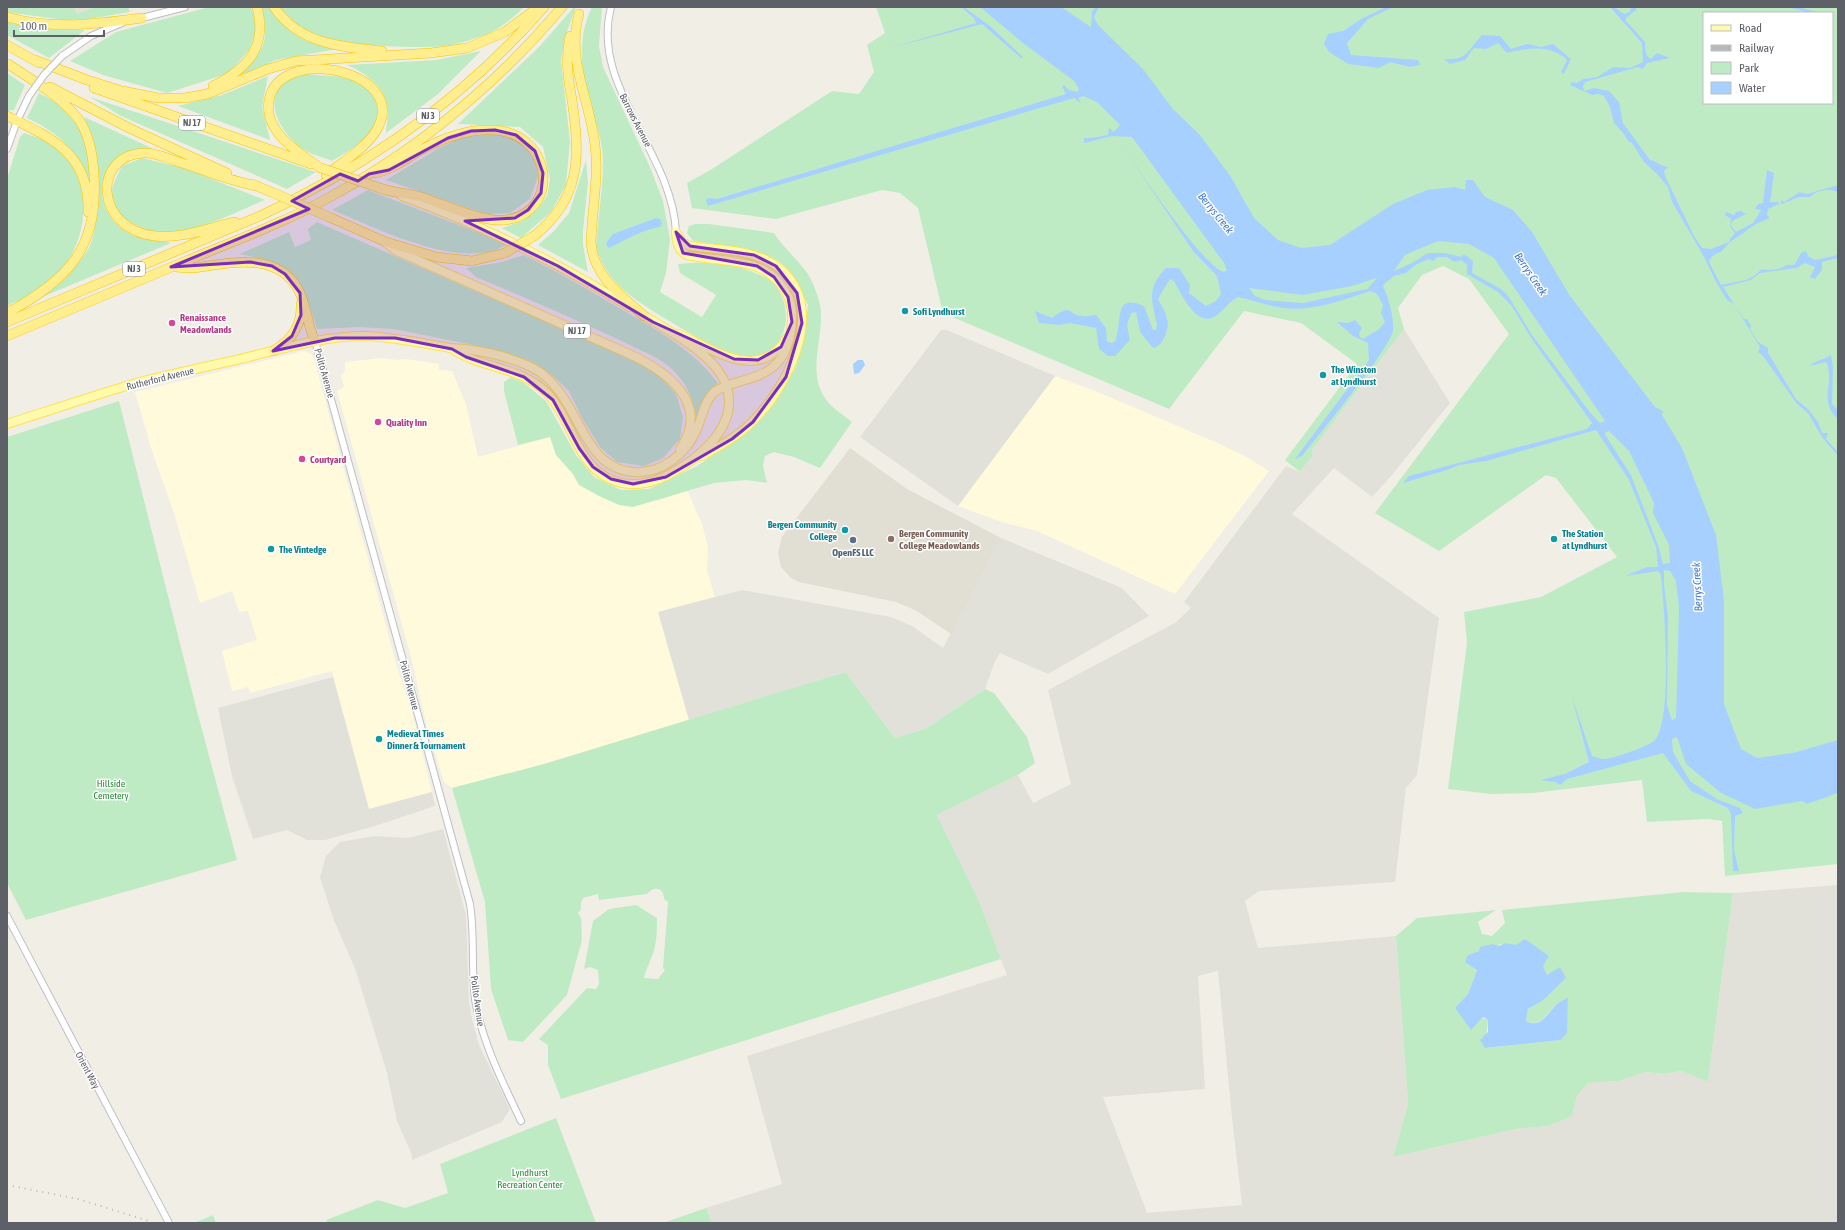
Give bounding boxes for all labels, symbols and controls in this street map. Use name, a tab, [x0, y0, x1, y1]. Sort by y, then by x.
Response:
scale bar	[14, 12, 104, 38]
legend	[1703, 12, 1833, 104]
text: 100 m	[20, 19, 47, 33]
text: Road	[1739, 21, 1762, 35]
text: Railway	[1739, 41, 1774, 55]
text: Park	[1739, 61, 1760, 75]
text: Water	[1739, 81, 1766, 95]
street label: Barrows Avenue	[617, 92, 654, 149]
road number: NJ 3	[417, 109, 439, 123]
road number: NJ 17	[179, 116, 205, 130]
water label: Berrys Creek	[1196, 190, 1236, 236]
water label: Berrys Creek	[1512, 250, 1550, 298]
road number: NJ 3	[123, 262, 145, 276]
marker: Sofi Lyndhurst	[900, 306, 910, 316]
place label: Sofi Lyndhurst	[913, 306, 965, 317]
place label: Renaissance Meadowlands	[180, 312, 232, 335]
marker: Renaissance Meadowlands	[167, 318, 177, 328]
road number: NJ 17	[564, 324, 590, 338]
street label: Polito Avenue	[312, 347, 337, 400]
place label: The Winston at Lyndhurst	[1331, 364, 1376, 387]
street label: Rutherford Avenue	[125, 365, 195, 392]
marker: The Winston at Lyndhurst	[1318, 370, 1328, 380]
marker: Quality Inn	[373, 417, 383, 427]
place label: Quality Inn	[386, 417, 427, 428]
marker: Courtyard	[297, 454, 307, 464]
place label: Courtyard	[310, 454, 346, 465]
place label: Bergen Community College	[768, 519, 838, 542]
marker: Bergen Community College	[840, 525, 850, 535]
place label: Bergen Community College Meadowlands	[899, 528, 980, 551]
place label: The Station at Lyndhurst	[1562, 528, 1607, 551]
marker: Bergen Community College Meadowlands	[886, 534, 896, 544]
marker: The Station at Lyndhurst	[1549, 534, 1559, 544]
marker: OpenFS LLC	[848, 535, 858, 545]
marker: The Vintedge	[266, 544, 276, 554]
place label: The Vintedge	[279, 544, 327, 555]
place label: OpenFS LLC	[832, 547, 874, 558]
water label: Berrys Creek	[1690, 562, 1704, 612]
street label: Polito Avenue	[398, 659, 422, 712]
place label: Medieval Times Dinner & Tournament	[387, 728, 465, 751]
marker: Medieval Times Dinner & Tournament	[374, 734, 384, 744]
park label: Hillside Cemetery	[93, 778, 129, 801]
street label: Polito Avenue	[469, 975, 487, 1028]
street label: Orient Way	[73, 1050, 102, 1091]
park label: Lyndhurst Recreation Center	[497, 1167, 564, 1190]

